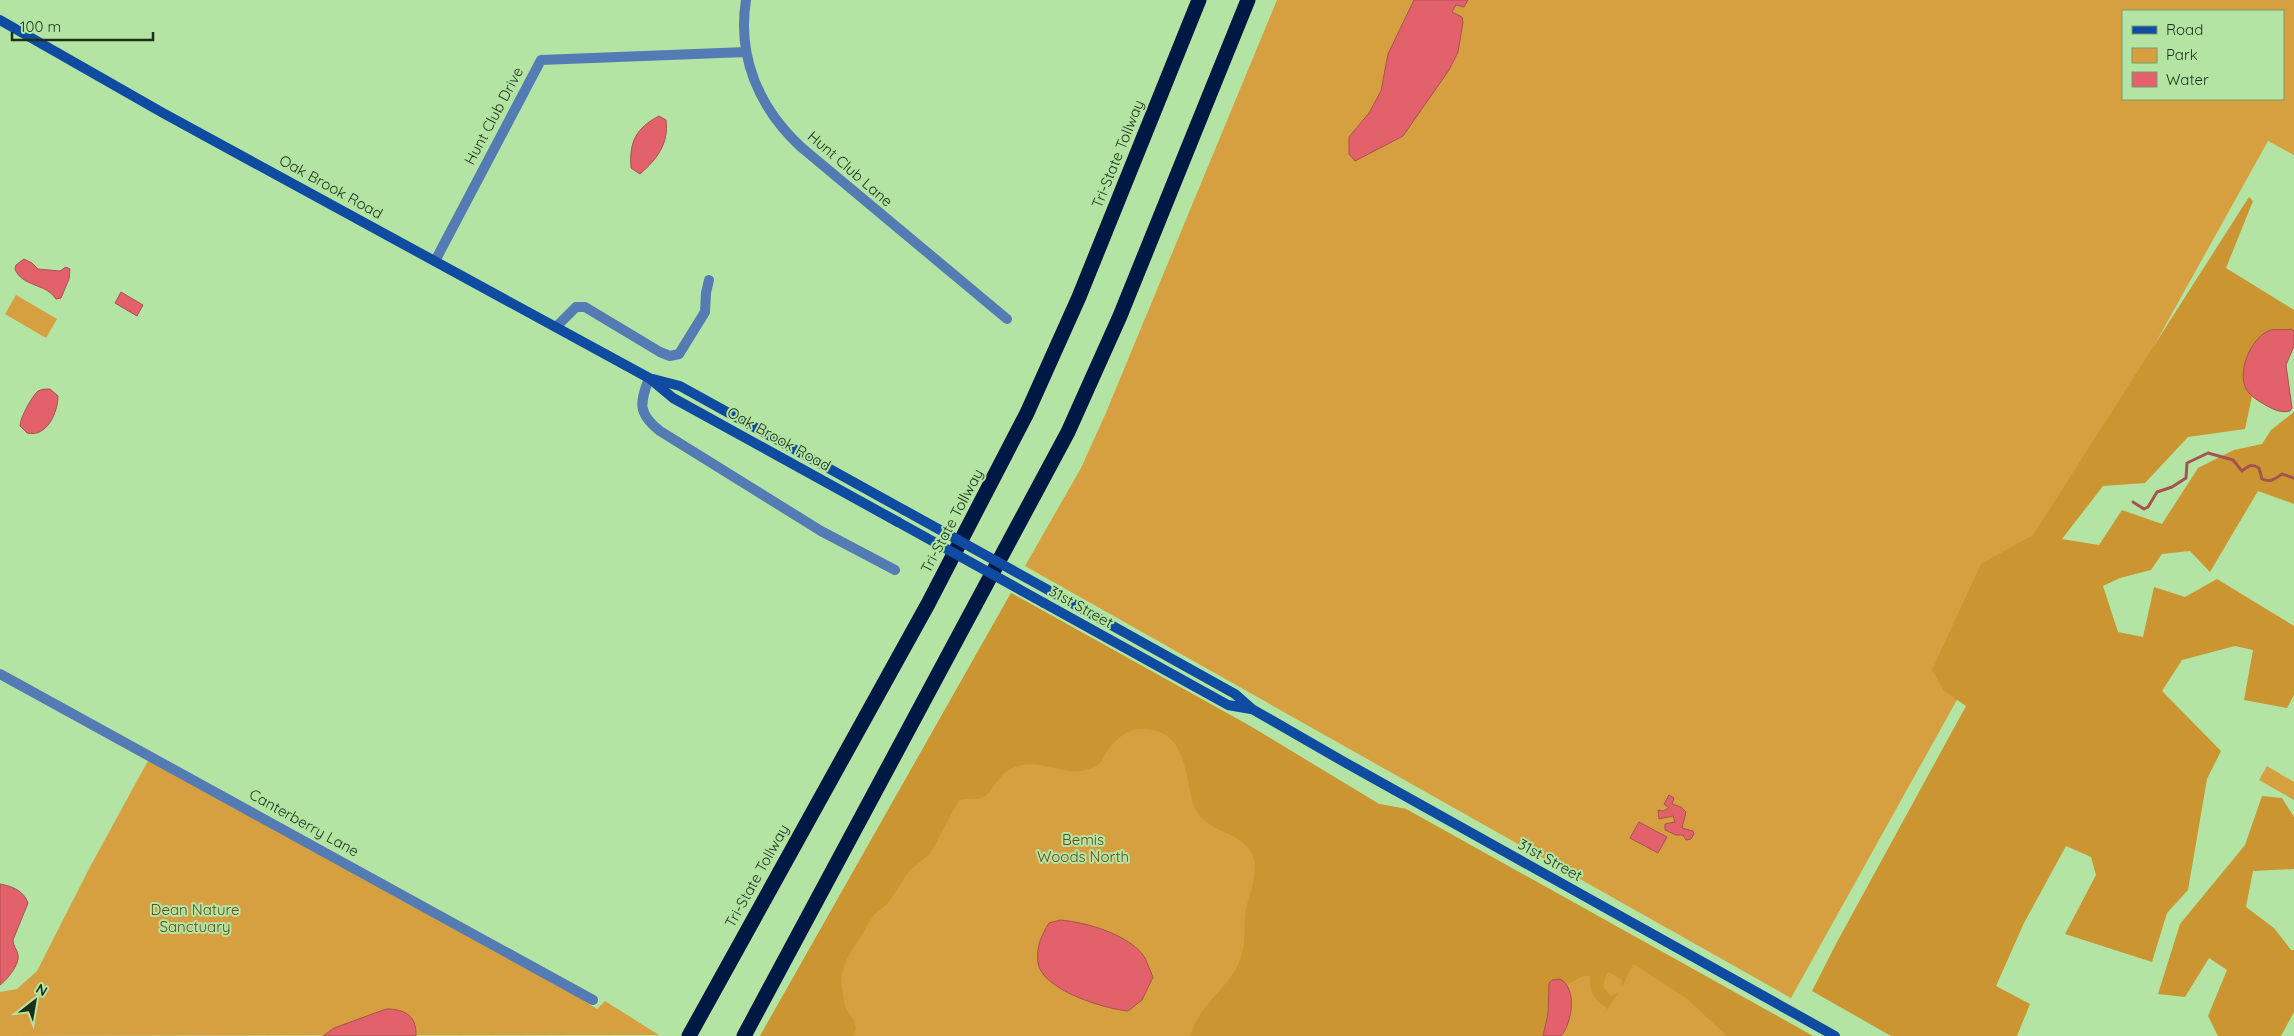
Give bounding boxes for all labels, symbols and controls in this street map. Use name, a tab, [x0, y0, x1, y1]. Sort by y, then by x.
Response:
scale bar	[12, 10, 154, 42]
legend	[2122, 10, 2284, 100]
text: 100 m	[20, 17, 61, 36]
text: Road	[2166, 20, 2203, 39]
text: Park	[2166, 45, 2198, 64]
street label: Hunt Club Drive	[460, 64, 527, 168]
text: Water	[2166, 70, 2209, 89]
street label: Tri-State Tollway	[1087, 97, 1148, 211]
street label: Hunt Club Lane	[804, 127, 897, 211]
street label: Oak Brook Road	[276, 150, 386, 223]
street label: Oak Brook Road	[724, 402, 834, 475]
street label: Tri-State Tollway	[916, 465, 987, 576]
street label: 31st Street	[1046, 581, 1117, 632]
street label: Canterberry Lane	[246, 784, 363, 861]
street label: Tri-State Tollway	[720, 821, 793, 931]
park label: Bemis Woods North	[1037, 830, 1129, 866]
street label: 31st Street	[1515, 834, 1586, 885]
park label: Dean Nature Sanctuary	[151, 900, 239, 936]
north arrow	[10, 976, 60, 1026]
text: N	[33, 979, 51, 1000]

